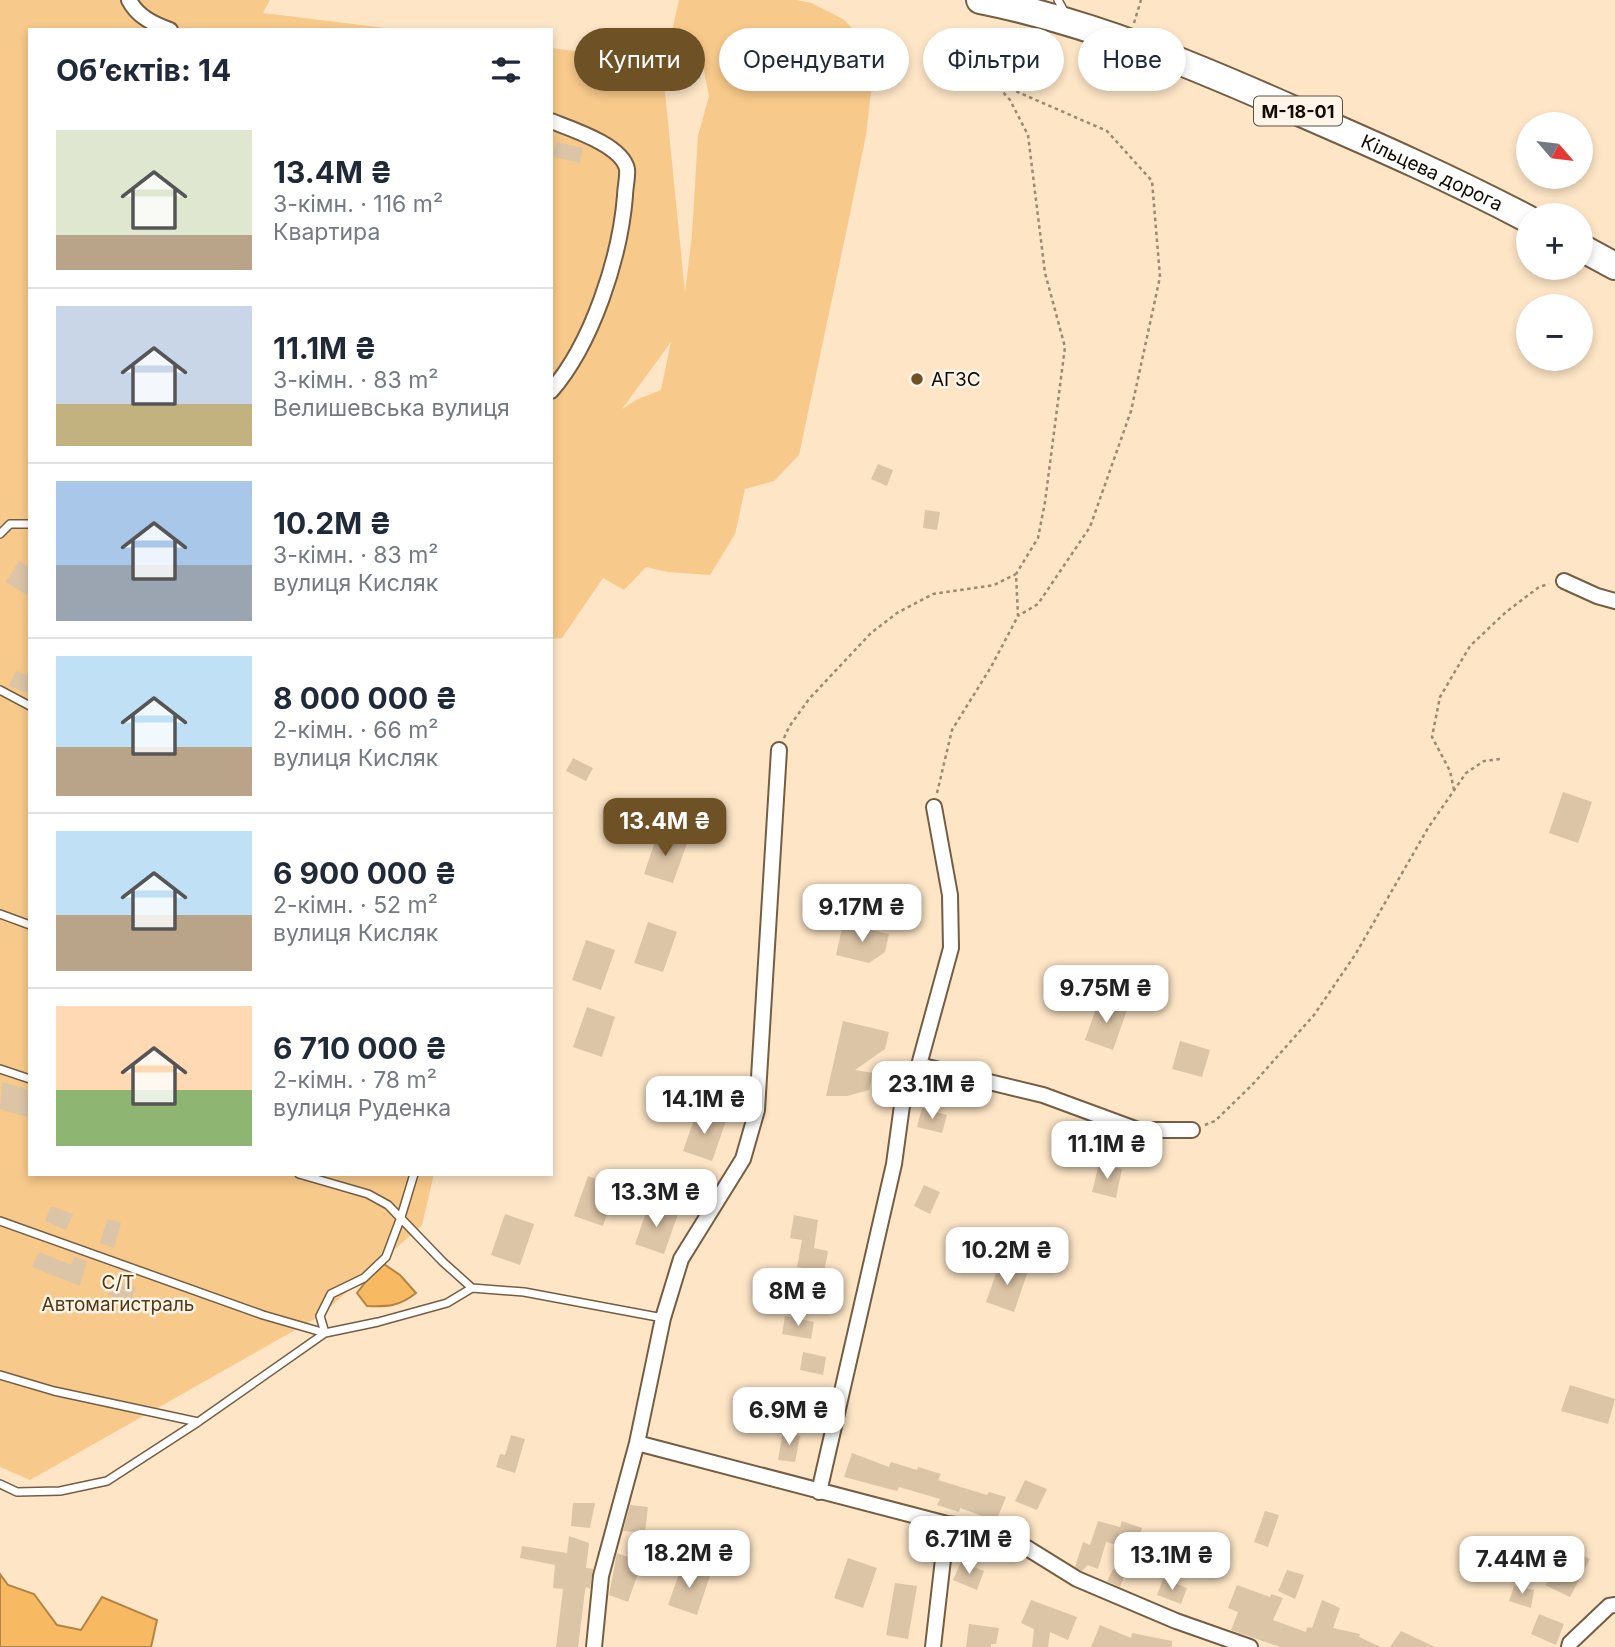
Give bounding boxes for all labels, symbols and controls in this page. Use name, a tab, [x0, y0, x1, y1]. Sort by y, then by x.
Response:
chip: Купити	[574, 28, 705, 91]
chip: Орендувати	[719, 28, 909, 91]
chip: Фільтри	[923, 28, 1064, 91]
chip: Нове	[1078, 28, 1186, 91]
icon: filters	[487, 51, 525, 89]
text: Об’єктів: 14	[56, 52, 231, 88]
road number: М-18-01	[1254, 96, 1342, 126]
north arrow	[1516, 112, 1592, 189]
map controls	[1516, 112, 1593, 371]
street label: Кільцева дорога	[1358, 129, 1507, 216]
text: 13.4M ₴	[273, 154, 392, 190]
icon: home	[112, 158, 196, 242]
text: 3-кімн. · 116 m²	[273, 190, 443, 218]
button: +	[1516, 203, 1593, 280]
text: Квартира	[273, 218, 380, 246]
button: −	[1516, 294, 1593, 371]
text: 11.1M ₴	[273, 330, 376, 366]
icon: home	[112, 334, 196, 418]
text: 3-кімн. · 83 m²	[273, 366, 439, 394]
place label: АГЗС	[931, 368, 981, 391]
marker: АГЗС	[909, 371, 925, 387]
text: Велишевська вулиця	[273, 394, 510, 422]
text: 10.2M ₴	[273, 505, 391, 541]
icon: home	[112, 509, 196, 593]
text: 3-кімн. · 83 m²	[273, 541, 439, 569]
text: вулиця Кисляк	[273, 569, 438, 597]
text: 8 000 000 ₴	[273, 680, 457, 716]
icon: home	[112, 684, 196, 768]
text: 2-кімн. · 66 m²	[273, 716, 438, 744]
text: вулиця Кисляк	[273, 744, 438, 772]
pin: 13.4M ₴	[600, 798, 730, 858]
text: 13.4M ₴	[619, 807, 711, 835]
text: 6 900 000 ₴	[273, 855, 457, 891]
icon: home	[112, 859, 196, 943]
pin: 9.17M ₴	[797, 884, 927, 944]
text: 2-кімн. · 52 m²	[273, 891, 438, 919]
text: 9.17M ₴	[818, 893, 906, 921]
text: вулиця Кисляк	[273, 919, 438, 947]
pin: 9.75M ₴	[1041, 965, 1171, 1025]
text: 9.75M ₴	[1059, 974, 1153, 1002]
text: 6 710 000 ₴	[273, 1030, 447, 1066]
icon: home	[112, 1034, 196, 1118]
pin: 23.1M ₴	[867, 1062, 997, 1121]
text: 2-кімн. · 78 m²	[273, 1066, 437, 1094]
text: 23.1M ₴	[888, 1070, 976, 1098]
pin: 14.1M ₴	[639, 1076, 769, 1136]
text: 14.1M ₴	[662, 1085, 746, 1113]
text: вулиця Руденка	[273, 1094, 451, 1122]
pin: 11.1M ₴	[1042, 1122, 1172, 1181]
text: 11.1M ₴	[1067, 1130, 1147, 1158]
pin: 13.3M ₴	[591, 1170, 721, 1229]
text: 13.3M ₴	[611, 1178, 701, 1206]
pin: 10.2M ₴	[942, 1228, 1072, 1287]
text: 10.2M ₴	[962, 1236, 1052, 1264]
pin: 8M ₴	[757, 1268, 839, 1328]
park label: С/Т Автомагистраль	[42, 1271, 194, 1316]
text: 8M ₴	[769, 1277, 827, 1305]
pin: 6.9M ₴	[732, 1388, 846, 1447]
text: 6.9M ₴	[749, 1396, 829, 1424]
pin: 6.71M ₴	[904, 1516, 1034, 1576]
text: 6.71M ₴	[925, 1525, 1013, 1553]
pin: 18.2M ₴	[624, 1530, 754, 1590]
pin: 13.1M ₴	[1107, 1532, 1237, 1592]
pin: 7.44M ₴	[1457, 1536, 1587, 1596]
text: 18.2M ₴	[644, 1539, 734, 1567]
text: 13.1M ₴	[1130, 1541, 1214, 1569]
text: 7.44M ₴	[1475, 1545, 1569, 1573]

